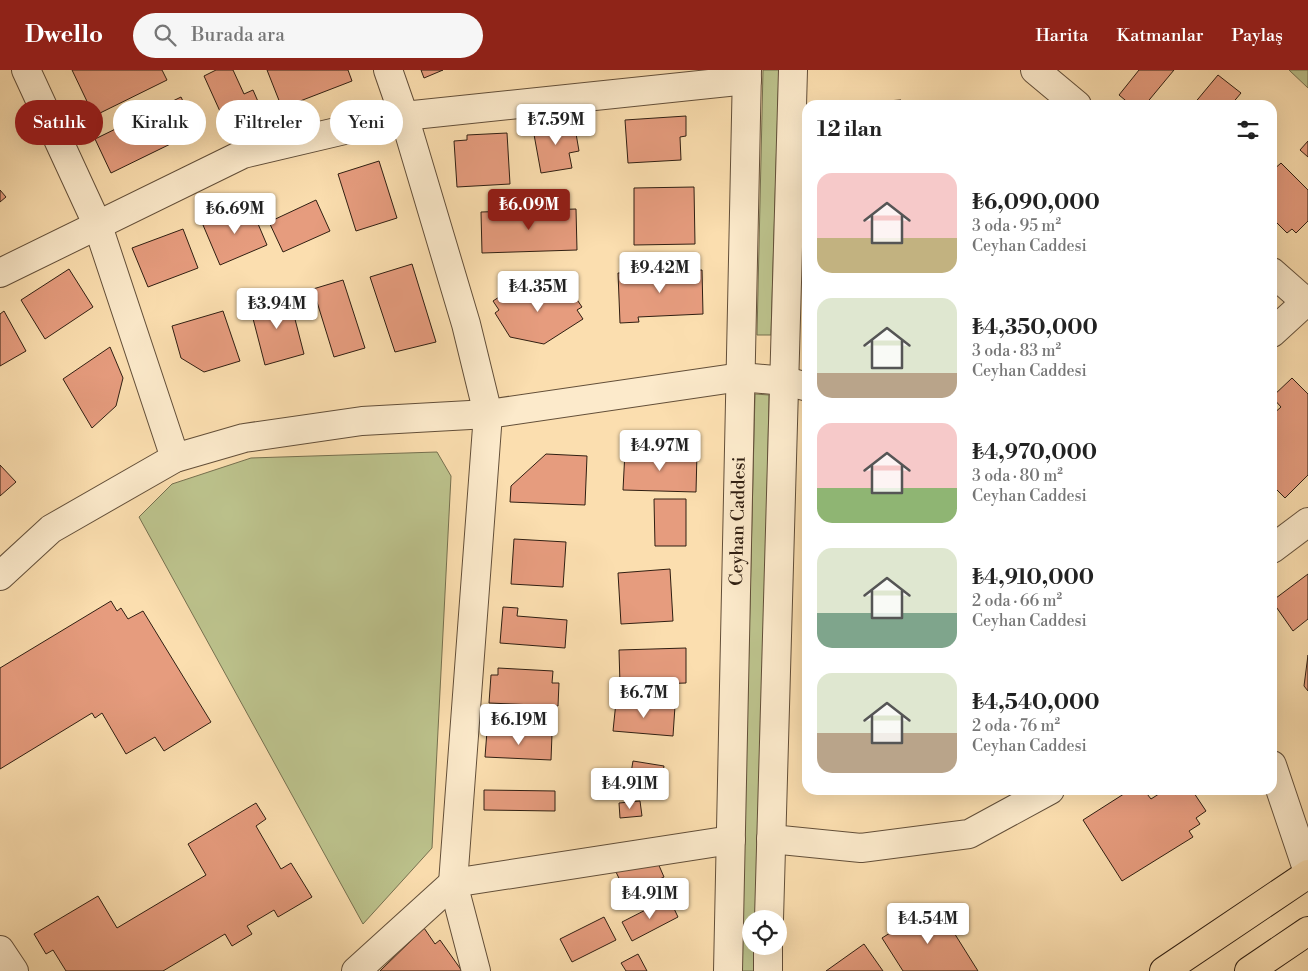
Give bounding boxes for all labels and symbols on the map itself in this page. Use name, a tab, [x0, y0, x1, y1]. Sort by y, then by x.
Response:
pin: ₺7.59M	[515, 104, 597, 146]
pin: ₺6.09M	[488, 189, 570, 231]
pin: ₺6.69M	[194, 192, 276, 235]
pin: ₺9.42M	[619, 252, 701, 294]
pin: ₺4.35M	[497, 270, 579, 313]
pin: ₺3.94M	[236, 288, 318, 330]
pin: ₺4.97M	[619, 430, 701, 472]
street label: Ceyhan Caddesi	[725, 456, 751, 586]
pin: ₺6.7M	[609, 676, 679, 719]
pin: ₺6.19M	[478, 704, 560, 746]
pin: ₺4.91M	[589, 768, 671, 810]
pin: ₺4.91M	[609, 878, 691, 920]
pin: ₺4.54M	[887, 902, 969, 945]

